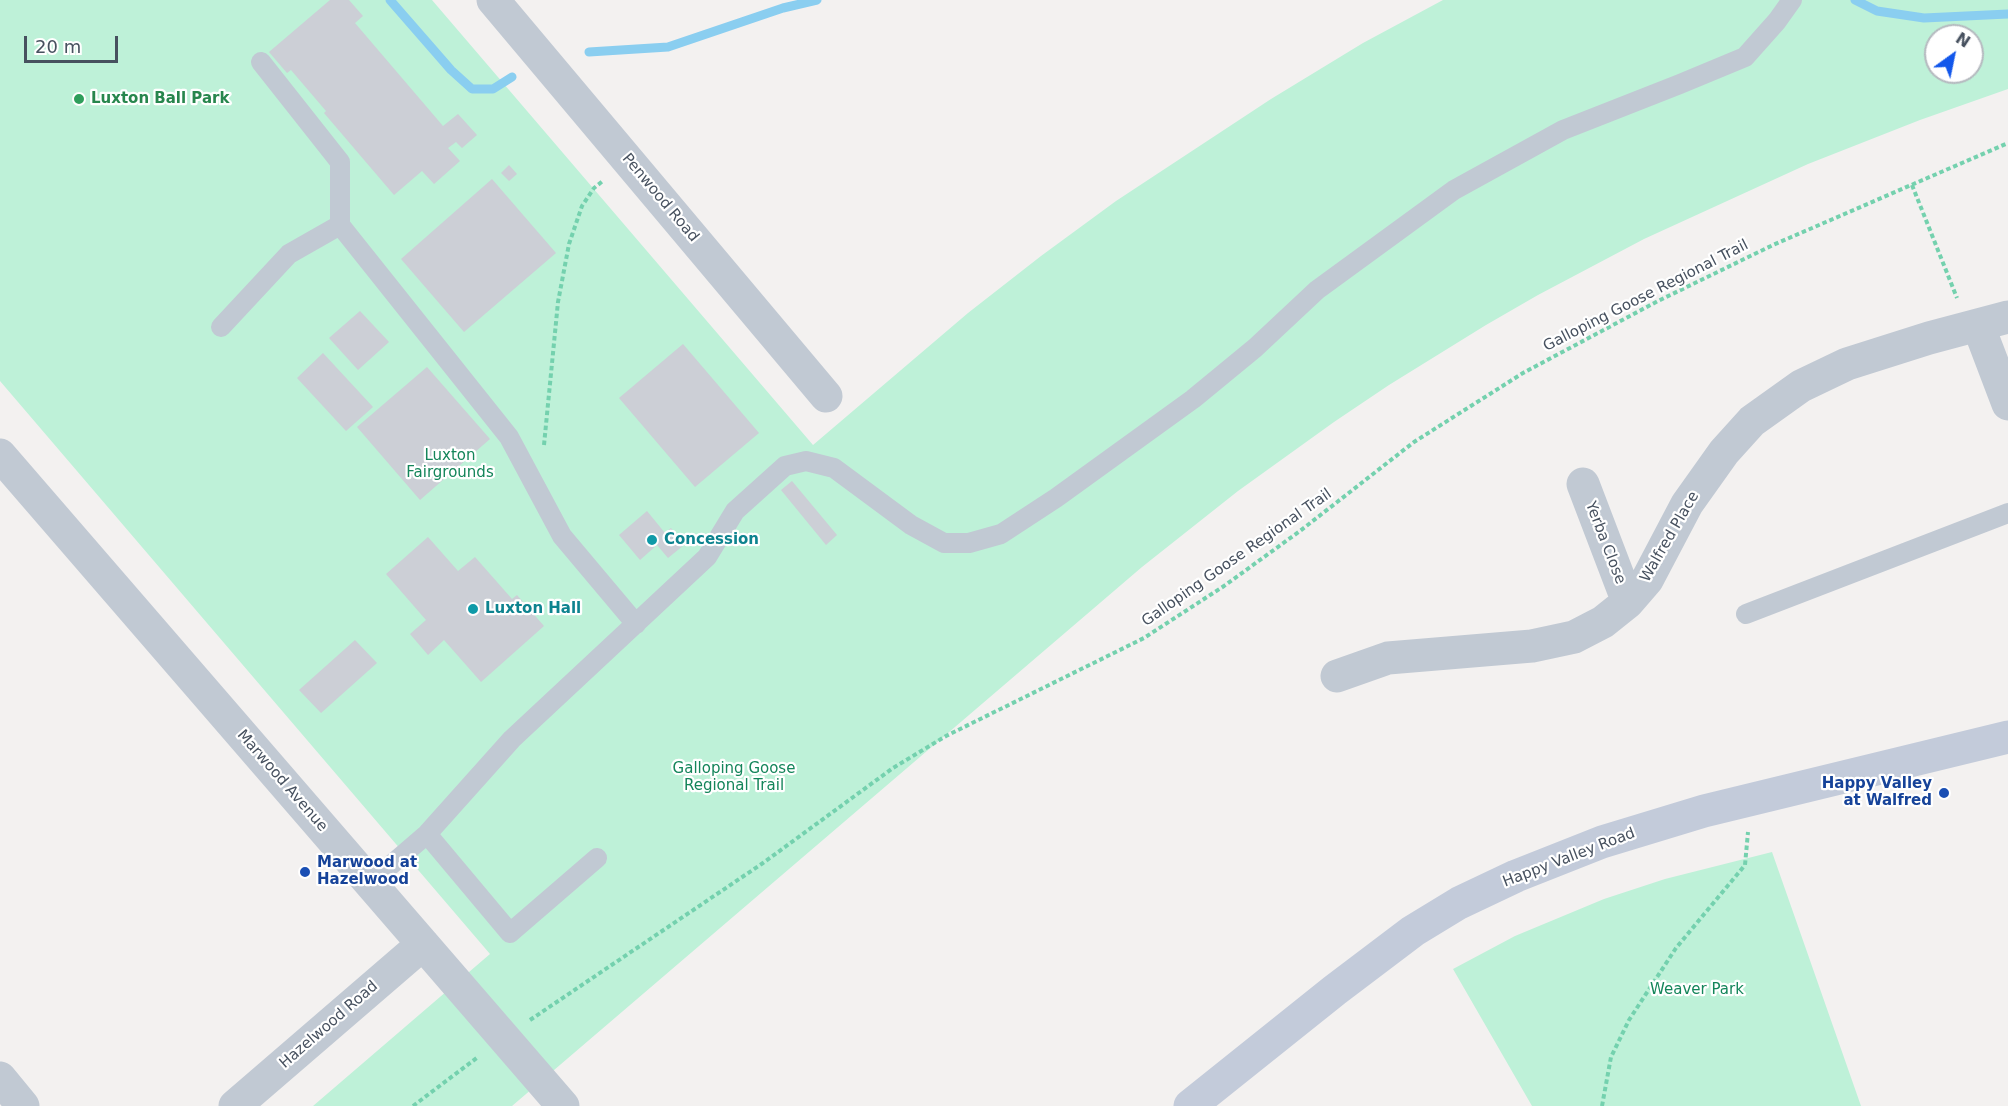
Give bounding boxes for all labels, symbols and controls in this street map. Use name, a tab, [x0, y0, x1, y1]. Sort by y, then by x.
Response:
scale bar	[27, 24, 122, 62]
north arrow	[1924, 24, 1984, 84]
text: N	[1952, 29, 1974, 52]
text: 20 m	[35, 36, 81, 57]
place label: Luxton Ball Park	[91, 90, 229, 108]
marker: Luxton Ball Park	[72, 92, 86, 106]
street label: Penwood Road	[618, 150, 702, 246]
street label: Galloping Goose Regional Trail	[1540, 236, 1752, 356]
park label: Luxton Fairgrounds	[406, 447, 494, 482]
street label: Galloping Goose Regional Trail	[1139, 485, 1335, 631]
street label: Walfred Place	[1637, 488, 1703, 586]
street label: Yerba Close	[1581, 499, 1629, 587]
place label: Concession	[664, 531, 759, 549]
marker: Concession	[645, 533, 659, 547]
place label: Luxton Hall	[485, 600, 581, 618]
marker: Luxton Hall	[466, 602, 480, 616]
street label: Marwood Avenue	[233, 726, 331, 836]
park label: Galloping Goose Regional Trail	[673, 760, 795, 795]
place label: Happy Valley at Walfred	[1822, 775, 1932, 810]
marker: Happy Valley at Walfred	[1937, 786, 1951, 800]
street label: Happy Valley Road	[1500, 824, 1638, 892]
place label: Marwood at Hazelwood	[317, 854, 417, 889]
marker: Marwood at Hazelwood	[298, 865, 312, 879]
street label: Hazelwood Road	[276, 977, 382, 1073]
park label: Weaver Park	[1650, 981, 1744, 999]

